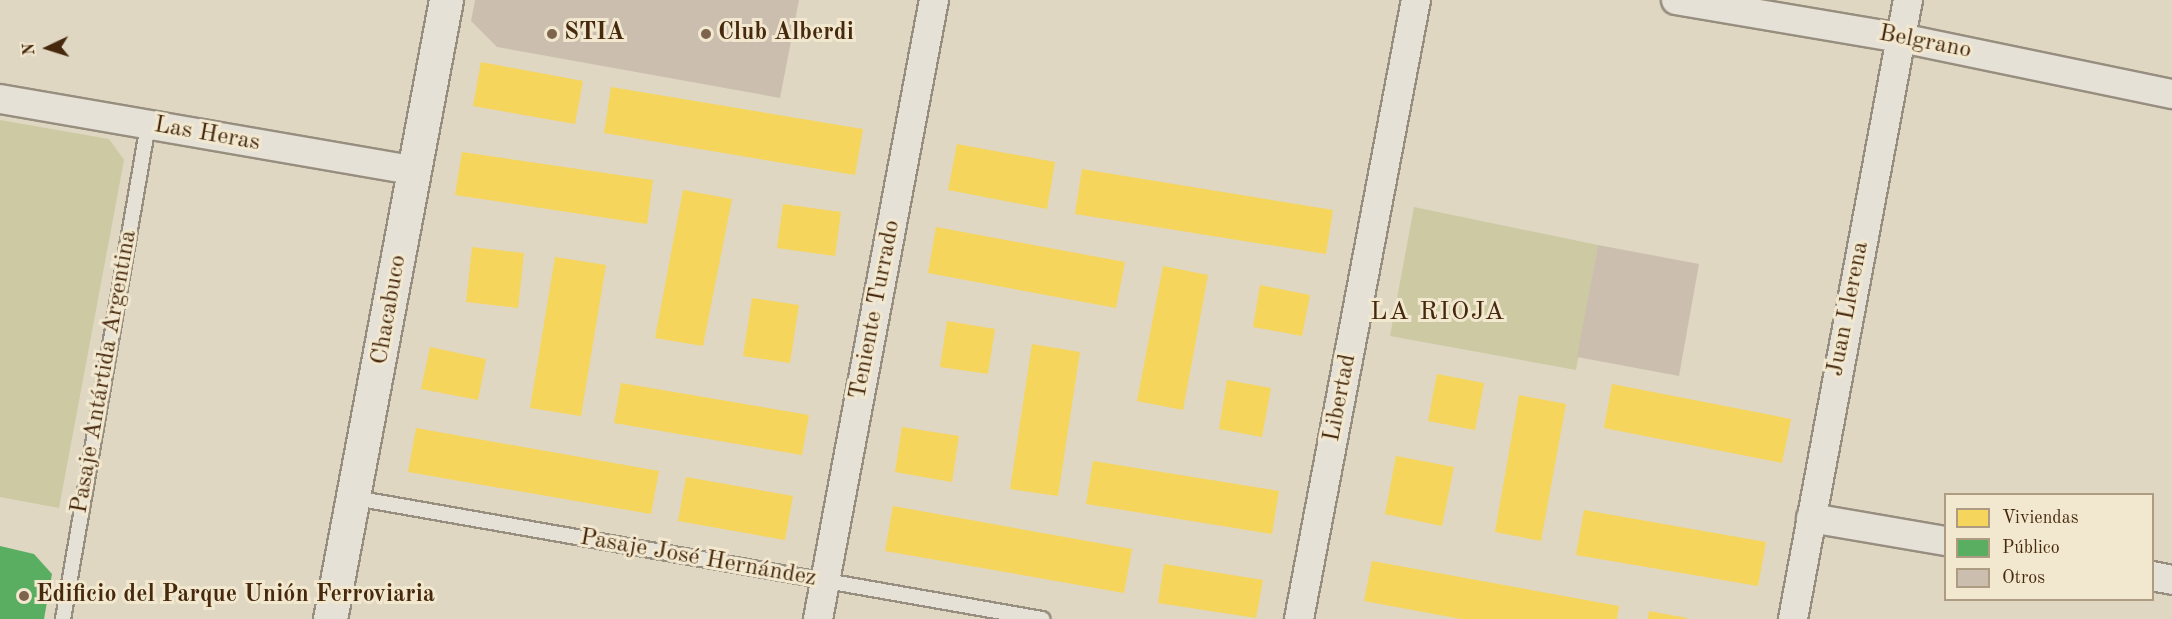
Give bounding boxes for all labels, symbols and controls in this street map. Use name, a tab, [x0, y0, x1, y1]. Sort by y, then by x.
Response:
north arrow	[18, 18, 78, 78]
place label: STIA	[564, 20, 625, 48]
place label: Club Alberdi	[718, 20, 854, 48]
street label: Belgrano	[1876, 20, 1974, 66]
marker: STIA	[545, 27, 559, 41]
marker: Club Alberdi	[699, 27, 713, 41]
text: N	[22, 43, 38, 56]
street label: Las Heras	[152, 112, 262, 158]
street label: Teniente Turrado	[844, 218, 908, 402]
street label: Pasaje Antártida Argentina	[66, 228, 144, 516]
street label: Juan Llerena	[1822, 239, 1876, 379]
street label: Chacabuco	[366, 253, 414, 367]
district label: LA RIOJA	[1370, 297, 1506, 329]
street label: Libertad	[1318, 352, 1364, 444]
legend	[1944, 493, 2154, 601]
text: Viviendas	[2002, 509, 2078, 527]
street label: Pasaje José Hernández	[578, 524, 818, 594]
text: Público	[2002, 539, 2060, 557]
text: Otros	[2002, 569, 2045, 587]
place label: Edificio del Parque Unión Ferroviaria	[36, 582, 435, 610]
marker: Edificio del Parque Unión Ferroviaria	[17, 589, 31, 603]

